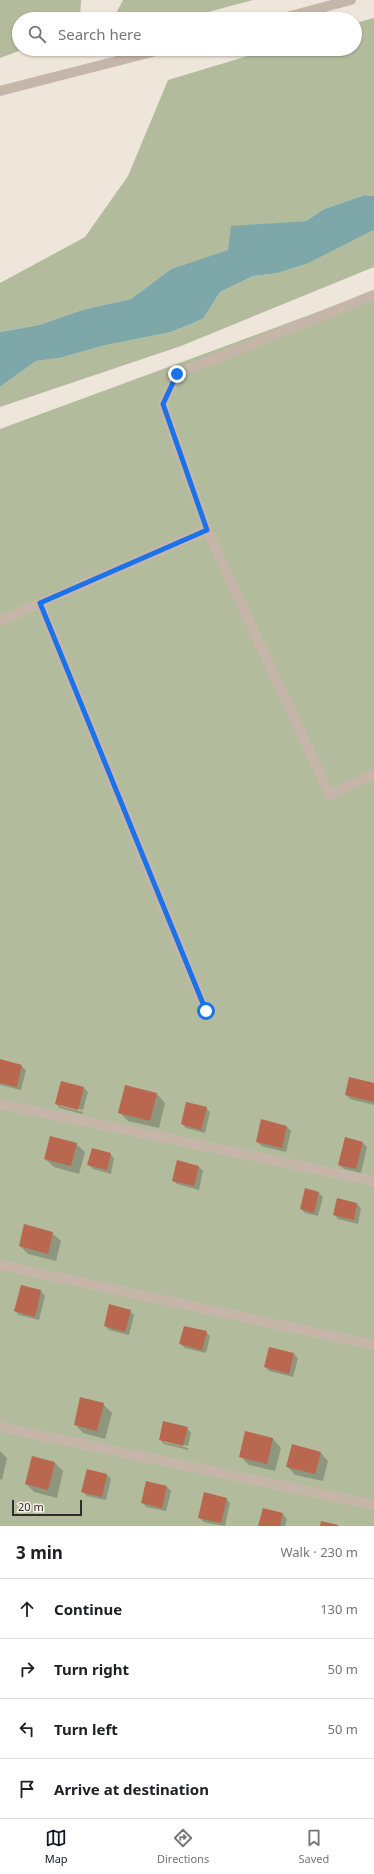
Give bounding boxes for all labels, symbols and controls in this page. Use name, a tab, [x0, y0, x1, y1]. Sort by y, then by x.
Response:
search box	[12, 12, 362, 56]
icon: search	[26, 23, 48, 45]
text: Search here	[58, 24, 141, 44]
route end	[168, 365, 186, 383]
route start	[197, 1002, 215, 1020]
scale bar	[12, 1498, 82, 1517]
text: 20 m	[18, 1499, 44, 1514]
text: 3 min	[16, 1541, 63, 1564]
text: Walk · 230 m	[280, 1543, 358, 1561]
icon: ahead	[16, 1598, 38, 1620]
text: Continue	[54, 1599, 122, 1619]
text: 130 m	[320, 1600, 358, 1618]
icon: right	[16, 1658, 38, 1680]
text: Turn right	[54, 1659, 129, 1679]
text: 50 m	[328, 1660, 358, 1678]
icon: left	[16, 1718, 38, 1740]
text: Turn left	[54, 1719, 118, 1739]
text: 50 m	[328, 1720, 358, 1738]
icon: arrive	[16, 1778, 38, 1800]
text: Arrive at destination	[54, 1779, 209, 1799]
tab: Map	[45, 1827, 68, 1866]
tab: Directions	[157, 1827, 209, 1866]
tab: Saved	[299, 1827, 329, 1866]

